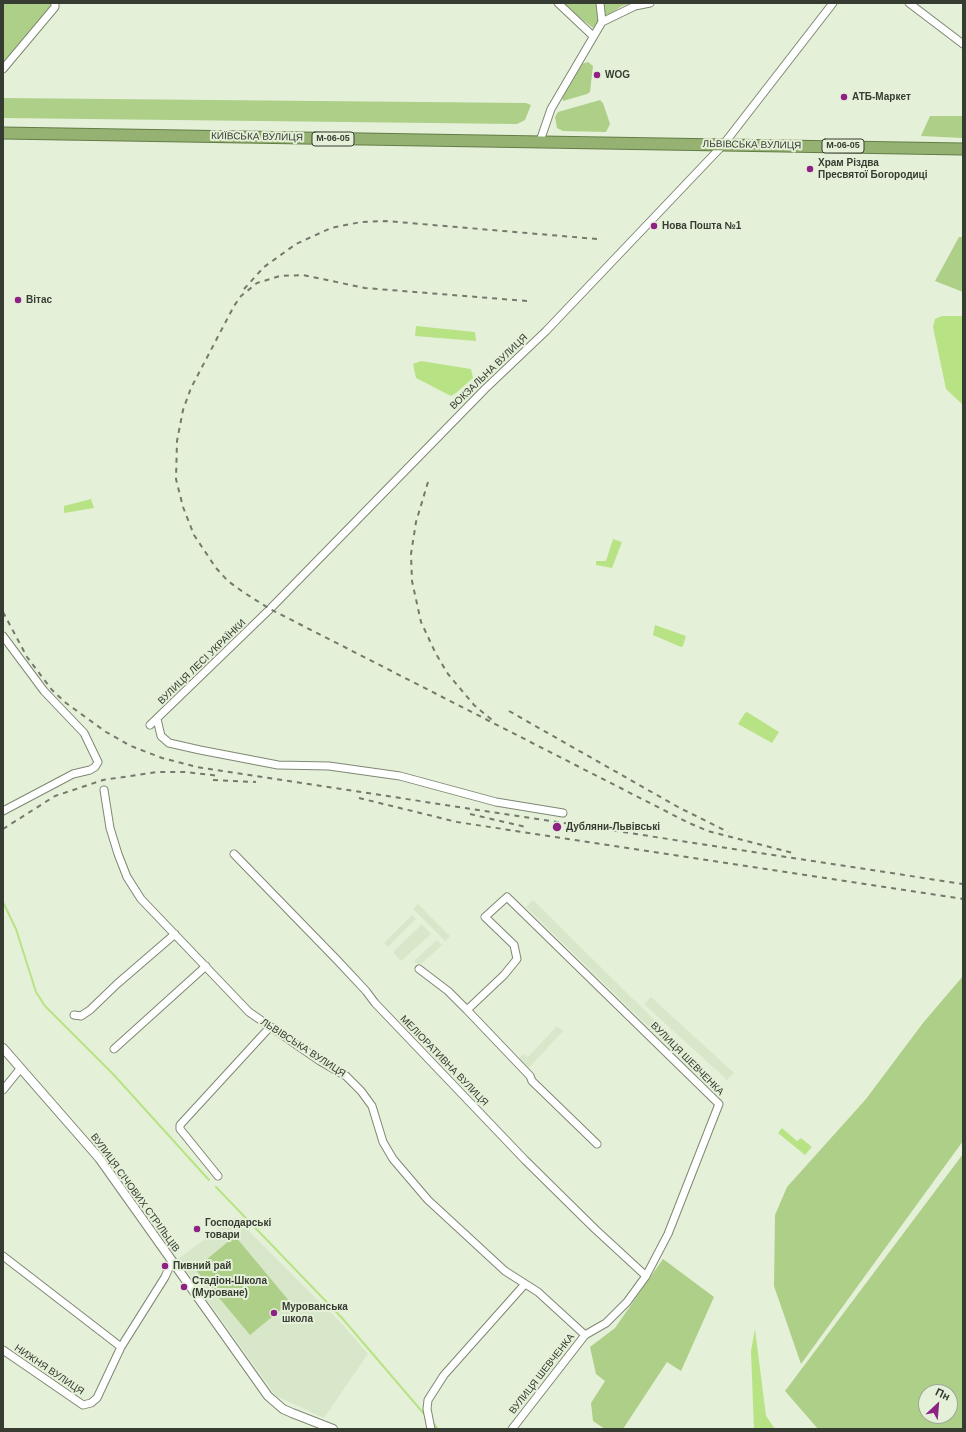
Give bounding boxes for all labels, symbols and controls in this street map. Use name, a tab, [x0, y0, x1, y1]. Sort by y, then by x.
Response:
place label: WOG	[605, 69, 630, 81]
marker: WOG	[592, 70, 602, 80]
place label: АТБ-Маркет	[852, 91, 911, 103]
marker: АТБ-Маркет	[839, 92, 849, 102]
street label: КИЇВСЬКА ВУЛИЦЯ	[211, 130, 303, 144]
road number: М-06-05	[312, 132, 354, 146]
street label: ЛЬВІВСЬКА ВУЛИЦЯ	[703, 138, 801, 152]
road number: М-06-05	[822, 139, 864, 153]
place label: Храм Різдва Пресвятої Богородиці	[818, 157, 928, 180]
marker: Храм Різдва Пресвятої Богородиці	[805, 164, 815, 174]
place label: Нова Пошта №1	[662, 220, 741, 232]
marker: Нова Пошта №1	[649, 221, 659, 231]
place label: Вітас	[26, 294, 52, 306]
marker: Вітас	[13, 295, 23, 305]
street label: ВОКЗАЛЬНА ВУЛИЦЯ	[448, 332, 530, 412]
street label: ВУЛИЦЯ ЛЕСІ УКРАЇНКИ	[156, 617, 248, 707]
marker: Дубляни-Львівські	[551, 821, 563, 833]
place label: Дубляни-Львівські	[566, 821, 660, 833]
street label: МЕЛІОРАТИВНА ВУЛИЦЯ	[398, 1013, 490, 1109]
street label: ЛЬВІВСЬКА ВУЛИЦЯ	[258, 1016, 348, 1080]
street label: ВУЛИЦЯ ШЕВЧЕНКА	[648, 1020, 726, 1098]
street label: ВУЛИЦЯ СІЧОВИХ СТРІЛЬЦІВ	[88, 1131, 182, 1255]
place label: Господарські товари	[205, 1217, 271, 1240]
marker: Господарські товари	[192, 1224, 202, 1234]
place label: Пивний рай	[173, 1260, 231, 1272]
marker: Пивний рай	[160, 1261, 170, 1271]
place label: Стадіон-Школа (Муроване)	[192, 1275, 267, 1298]
marker: Стадіон-Школа (Муроване)	[179, 1282, 189, 1292]
place label: Мурованська школа	[282, 1301, 348, 1324]
marker: Мурованська школа	[269, 1308, 279, 1318]
street label: ВУЛИЦЯ ШЕВЧЕНКА	[507, 1331, 577, 1417]
street label: НИЖНЯ ВУЛИЦЯ	[12, 1342, 86, 1398]
north arrow	[918, 1384, 958, 1424]
text: Пн	[934, 1386, 952, 1403]

